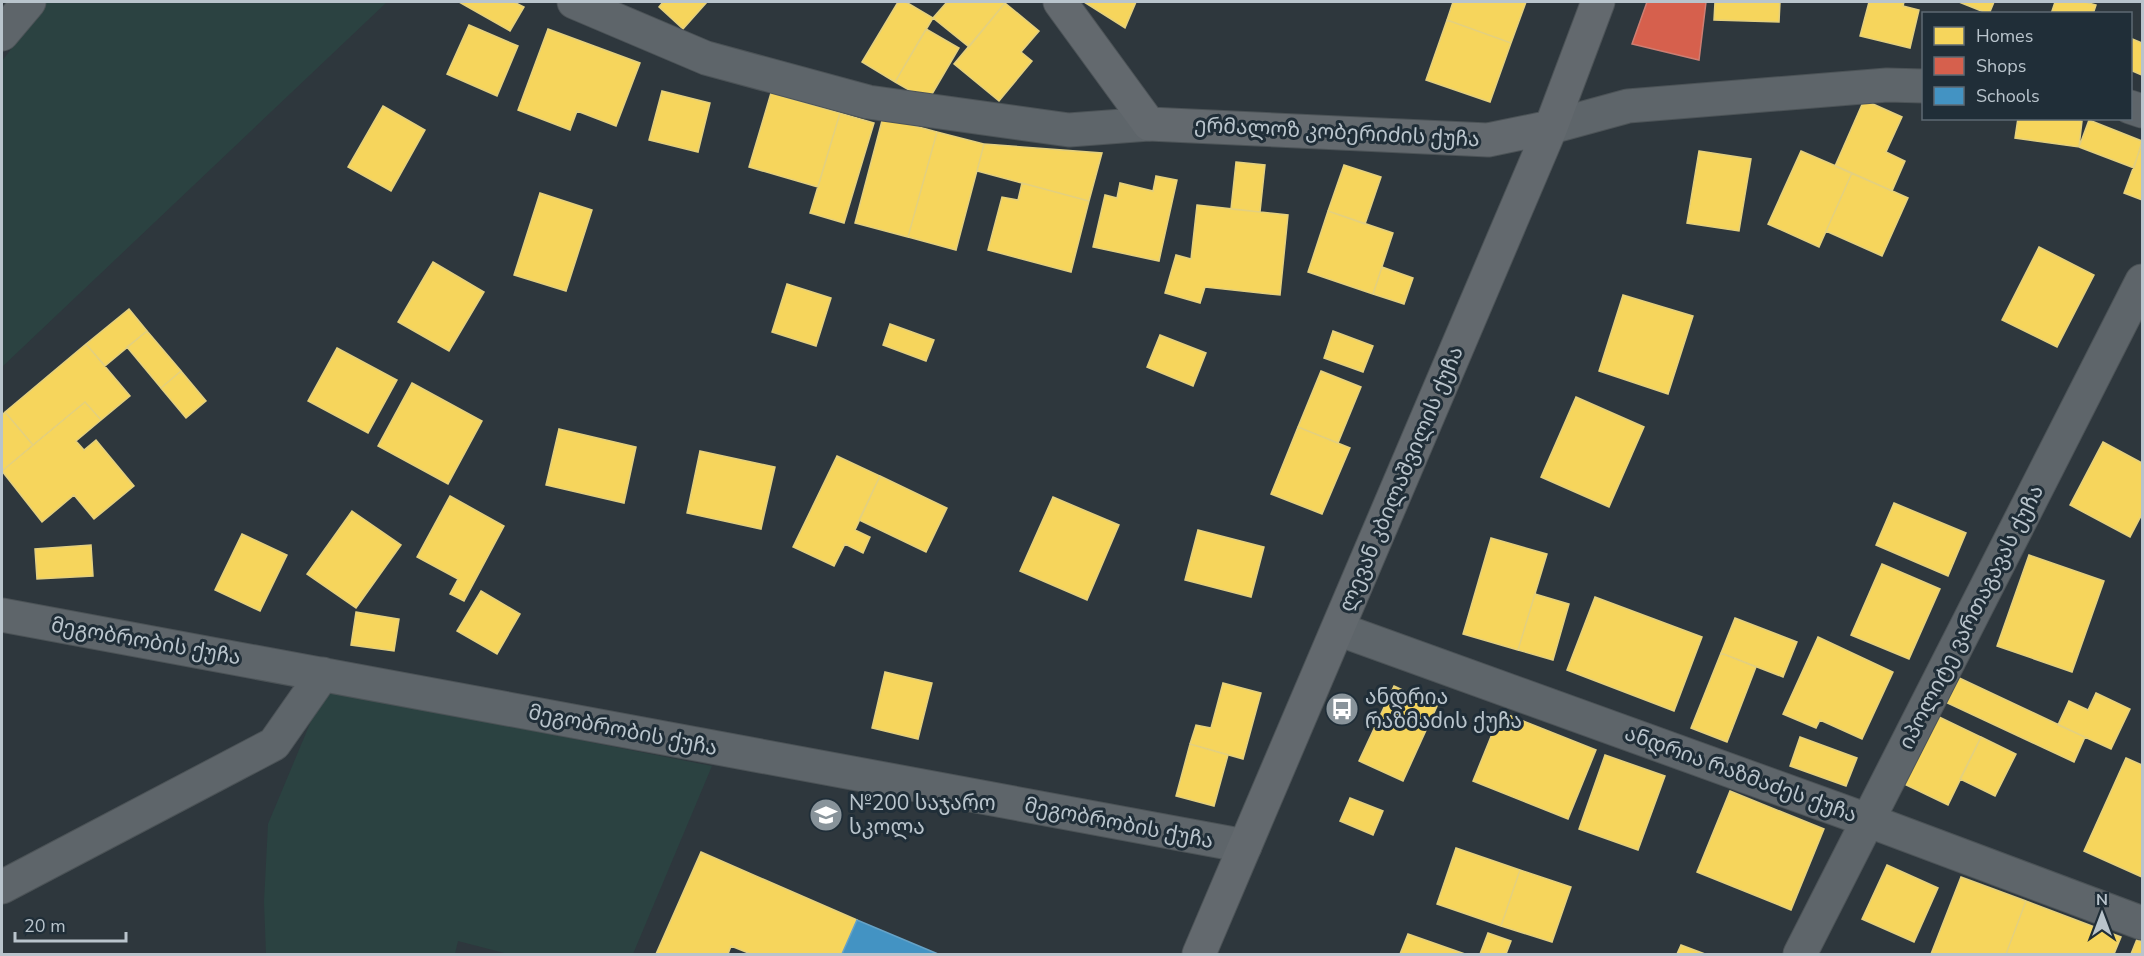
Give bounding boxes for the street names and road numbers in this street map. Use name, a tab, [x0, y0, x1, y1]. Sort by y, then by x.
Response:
street label: ერმალოზ კობერიძის ქუჩა	[1194, 111, 1480, 153]
street label: ლევან კბილაშვილის ქუჩა	[1332, 342, 1470, 616]
street label: იპოლიტე ვართაგავას ქუჩა	[1892, 480, 2050, 754]
street label: მეგობრობის ქუჩა	[49, 611, 243, 671]
street label: მეგობრობის ქუჩა	[526, 698, 720, 762]
street label: ანდრია რაზმაძეს ქუჩა	[1621, 719, 1861, 829]
street label: მეგობრობის ქუჩა	[1022, 791, 1216, 855]

